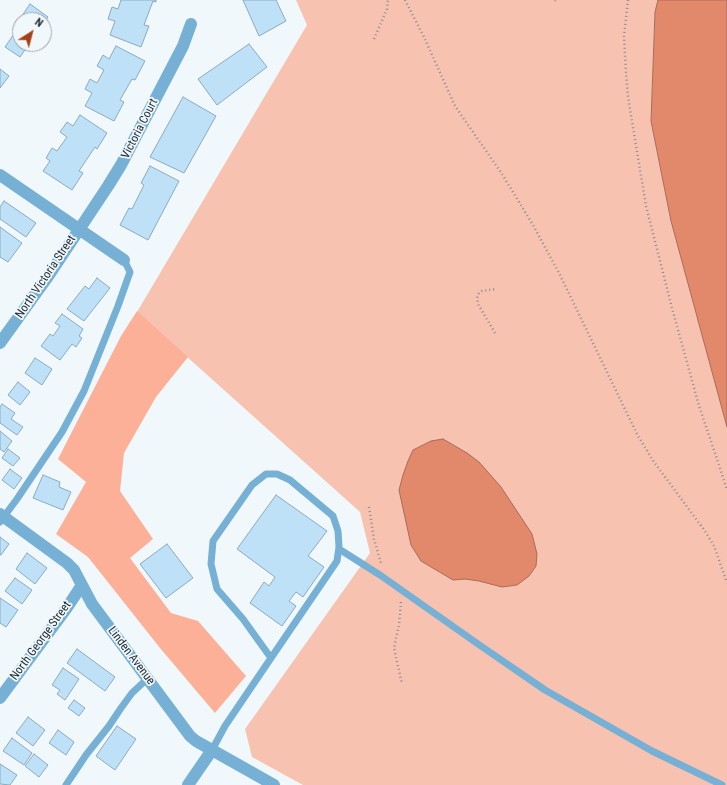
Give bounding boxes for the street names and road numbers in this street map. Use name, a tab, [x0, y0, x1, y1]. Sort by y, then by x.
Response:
street label: Victoria Court	[119, 97, 161, 161]
street label: North Victoria Street	[13, 233, 79, 321]
street label: North George Street	[7, 599, 75, 683]
street label: Linden Avenue	[104, 624, 158, 688]

